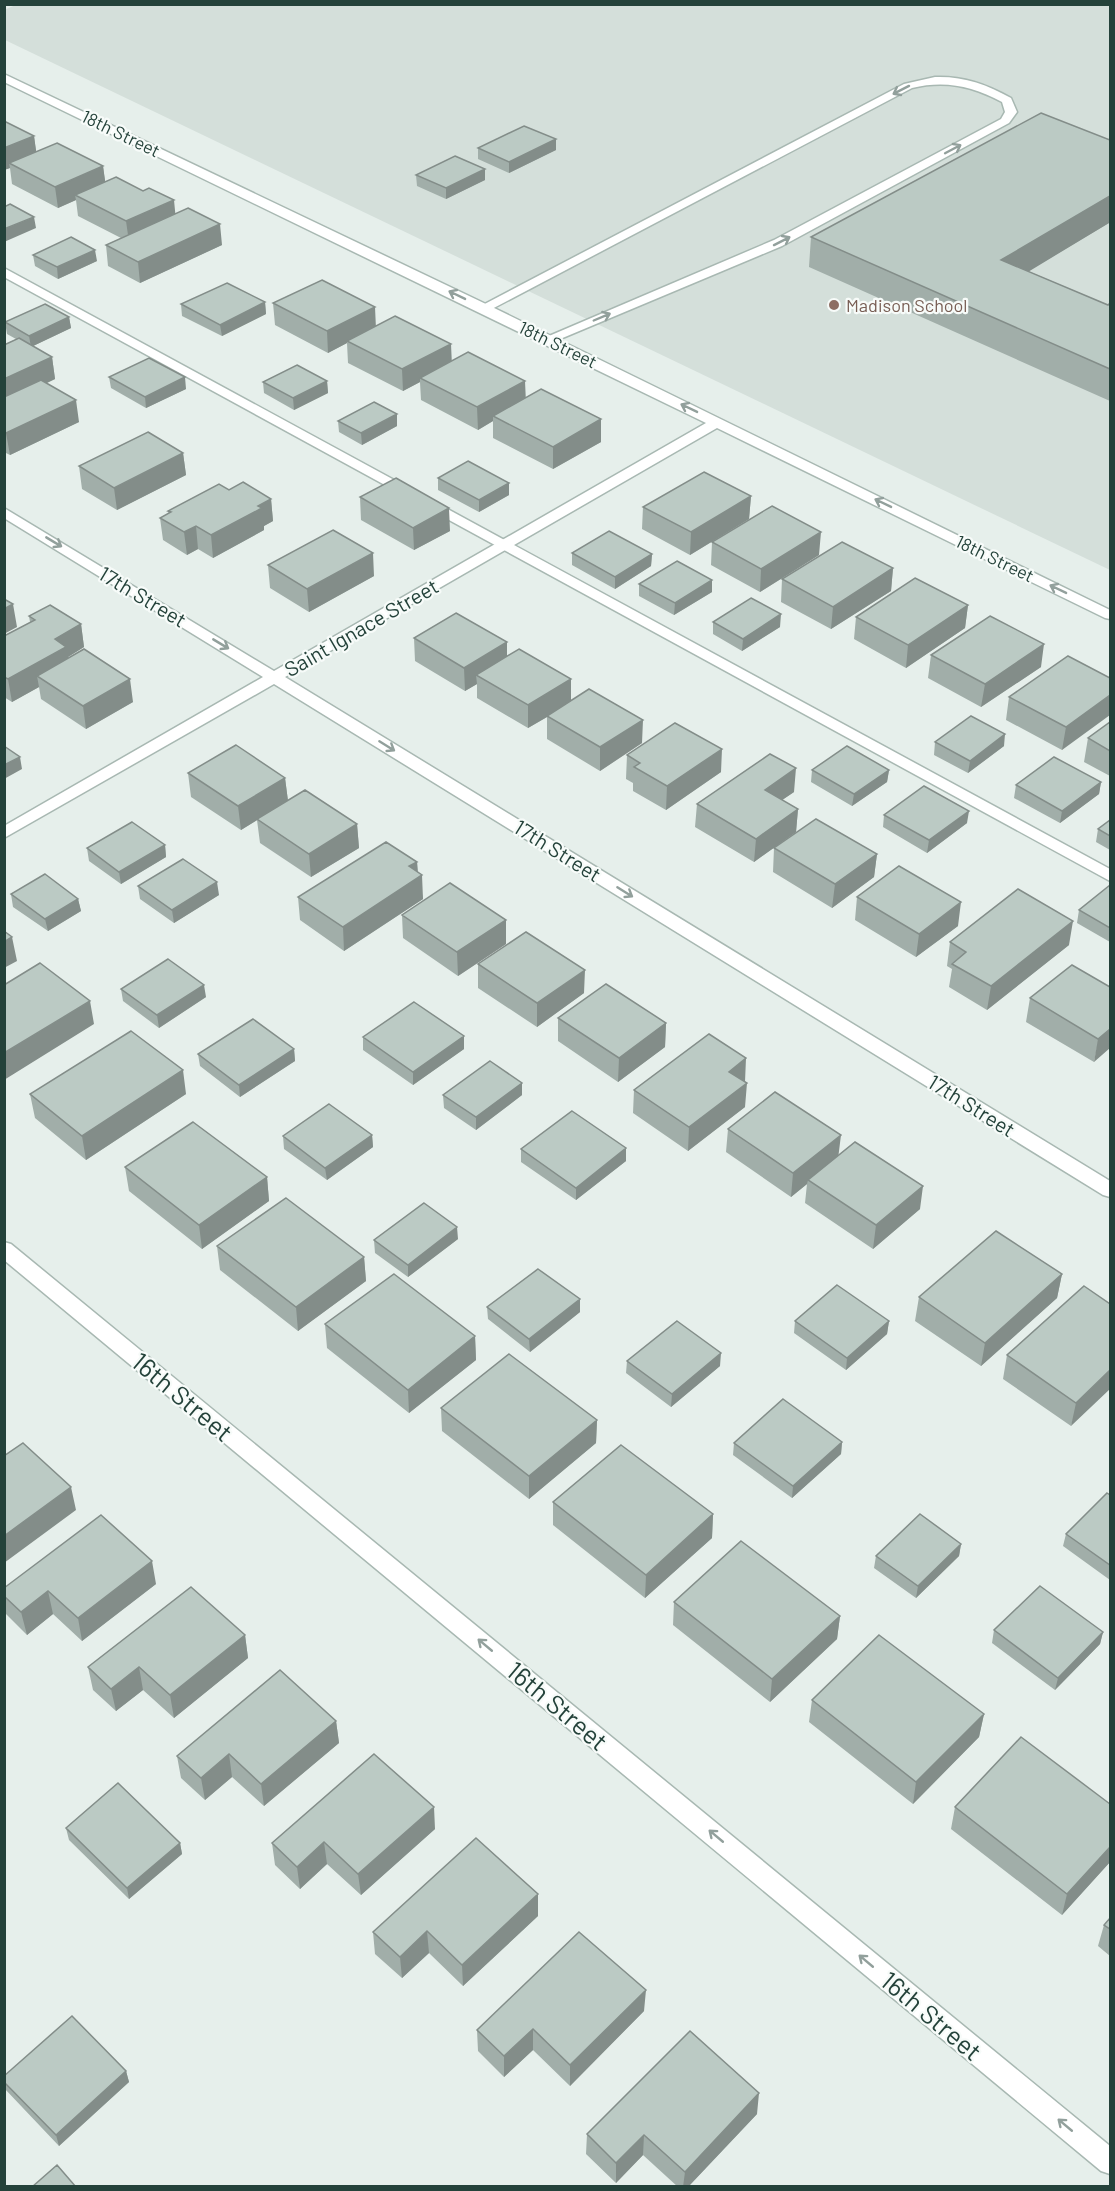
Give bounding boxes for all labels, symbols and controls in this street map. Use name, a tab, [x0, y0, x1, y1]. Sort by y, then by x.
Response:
one-way arrow	[892, 85, 910, 97]
street label: 18th Street	[78, 105, 164, 161]
one-way arrow	[944, 143, 961, 155]
one-way arrow	[772, 235, 790, 247]
one-way arrow	[448, 289, 466, 301]
place label: Madison School	[846, 294, 967, 316]
marker: Madison School	[827, 298, 841, 312]
one-way arrow	[592, 311, 610, 322]
street label: 18th Street	[515, 316, 601, 372]
one-way arrow	[680, 402, 698, 414]
one-way arrow	[874, 497, 892, 509]
street label: 18th Street	[952, 530, 1038, 586]
one-way arrow	[45, 537, 62, 549]
street label: 17th Street	[95, 560, 191, 632]
street label: Saint Ignace Street	[280, 573, 442, 681]
one-way arrow	[1049, 582, 1067, 594]
one-way arrow	[212, 638, 229, 650]
one-way arrow	[378, 740, 395, 752]
street label: 17th Street	[510, 813, 606, 887]
one-way arrow	[616, 886, 633, 898]
street label: 17th Street	[924, 1068, 1020, 1142]
street label: 16th Street	[126, 1345, 240, 1447]
one-way arrow	[477, 1639, 493, 1652]
street label: 16th Street	[501, 1654, 615, 1756]
one-way arrow	[708, 1830, 724, 1843]
one-way arrow	[859, 1954, 875, 1967]
street label: 16th Street	[875, 1964, 989, 2066]
one-way arrow	[1058, 2118, 1073, 2132]

